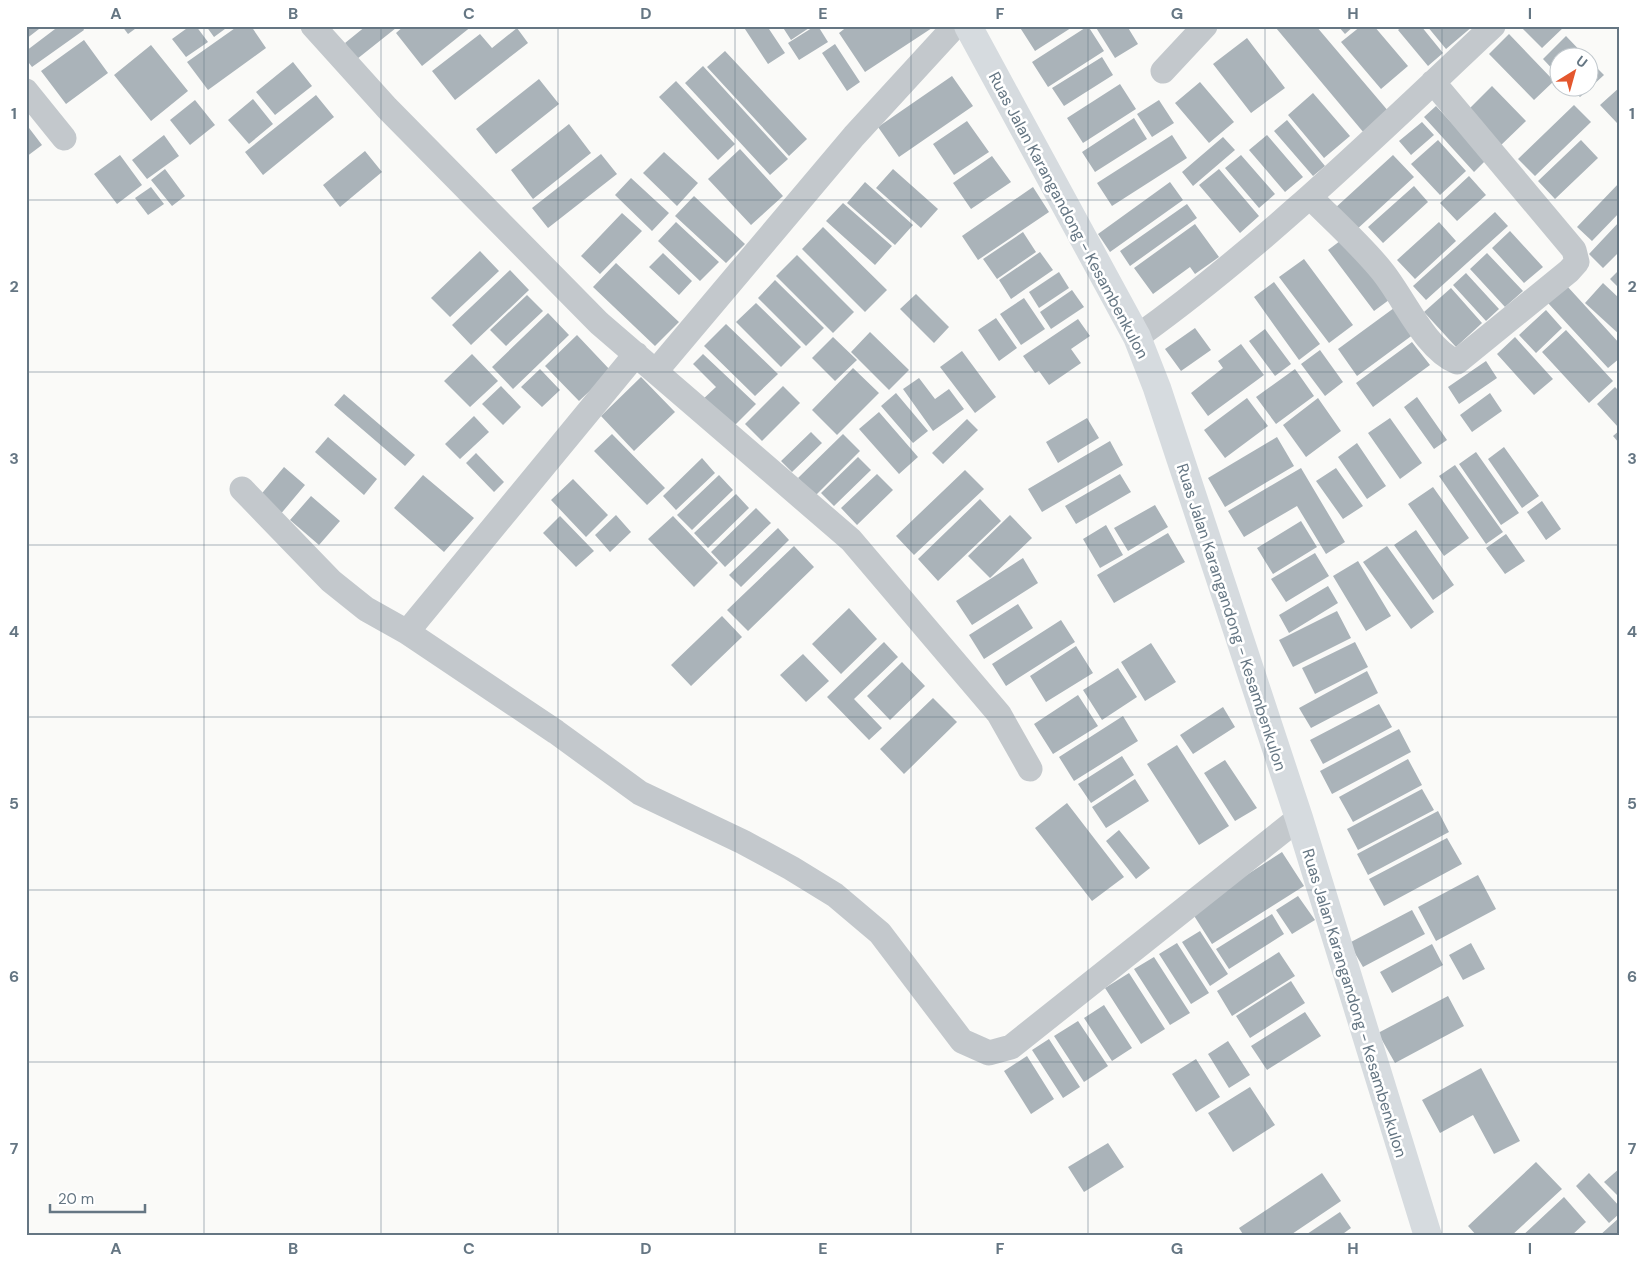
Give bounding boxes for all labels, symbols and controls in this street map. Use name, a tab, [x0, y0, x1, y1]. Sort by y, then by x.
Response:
text: A	[110, 3, 122, 24]
text: B	[288, 3, 298, 24]
text: C	[463, 3, 475, 24]
text: D	[640, 3, 652, 24]
text: E	[818, 3, 828, 24]
text: F	[996, 3, 1005, 24]
text: G	[1171, 3, 1183, 24]
text: H	[1347, 3, 1359, 24]
text: I	[1528, 3, 1532, 24]
north arrow	[1548, 48, 1598, 98]
text: U	[1573, 52, 1591, 72]
street label: Ruas Jalan Karangandong - Kesambenkulon	[984, 68, 1153, 362]
text: 1	[11, 103, 17, 124]
text: 1	[1629, 103, 1635, 124]
text: 2	[9, 276, 19, 297]
text: 2	[1627, 276, 1637, 297]
text: 3	[9, 448, 19, 469]
text: 3	[1627, 448, 1637, 469]
street label: Ruas Jalan Karangandong - Kesambenkulon	[1172, 461, 1291, 773]
text: 4	[9, 621, 19, 642]
text: 4	[1627, 621, 1637, 642]
text: 5	[9, 793, 19, 814]
text: 5	[1627, 793, 1637, 814]
street label: Ruas Jalan Karangandong - Kesambenkulon	[1297, 846, 1412, 1160]
text: 6	[9, 966, 19, 987]
text: 6	[1627, 966, 1637, 987]
text: 7	[10, 1138, 19, 1159]
text: 7	[1628, 1138, 1637, 1159]
scale bar	[50, 1182, 145, 1214]
text: 20 m	[58, 1189, 94, 1209]
text: A	[110, 1238, 122, 1259]
text: B	[288, 1238, 298, 1259]
text: C	[463, 1238, 475, 1259]
text: D	[640, 1238, 652, 1259]
text: E	[818, 1238, 828, 1259]
text: F	[996, 1238, 1005, 1259]
text: G	[1171, 1238, 1183, 1259]
text: H	[1347, 1238, 1359, 1259]
text: I	[1528, 1238, 1532, 1259]

